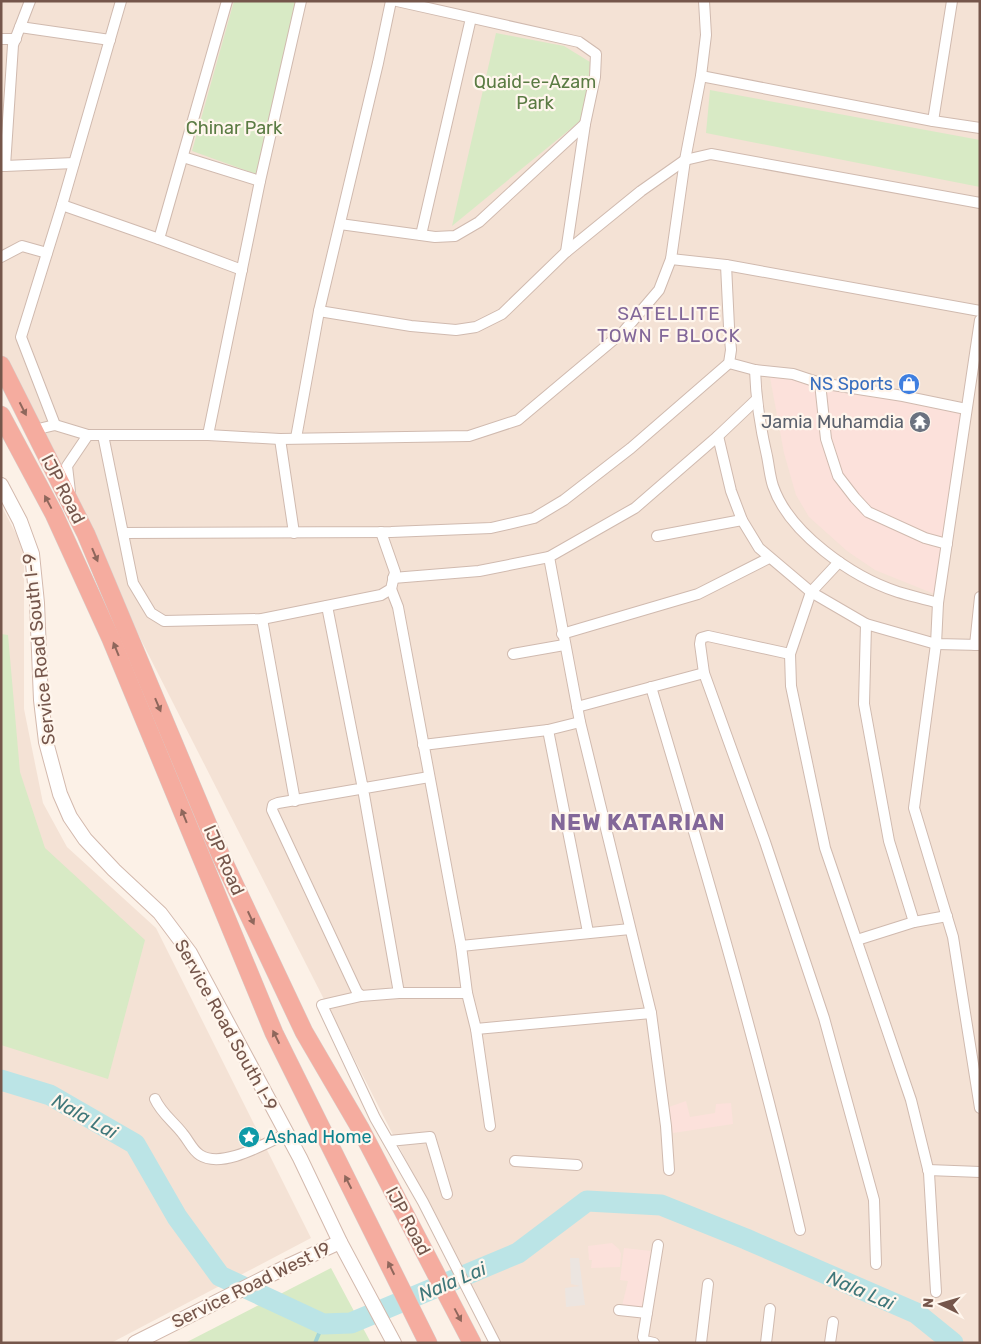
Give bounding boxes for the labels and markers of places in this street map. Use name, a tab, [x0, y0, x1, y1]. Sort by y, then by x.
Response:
shop icon: NS Sports	[897, 372, 921, 396]
place label: NS Sports	[810, 373, 893, 395]
temple icon: Jamia Muhamdia	[908, 410, 932, 434]
place label: Jamia Muhamdia	[761, 411, 904, 433]
place icon: Ashad Home	[237, 1125, 261, 1149]
place label: Ashad Home	[265, 1126, 372, 1148]

